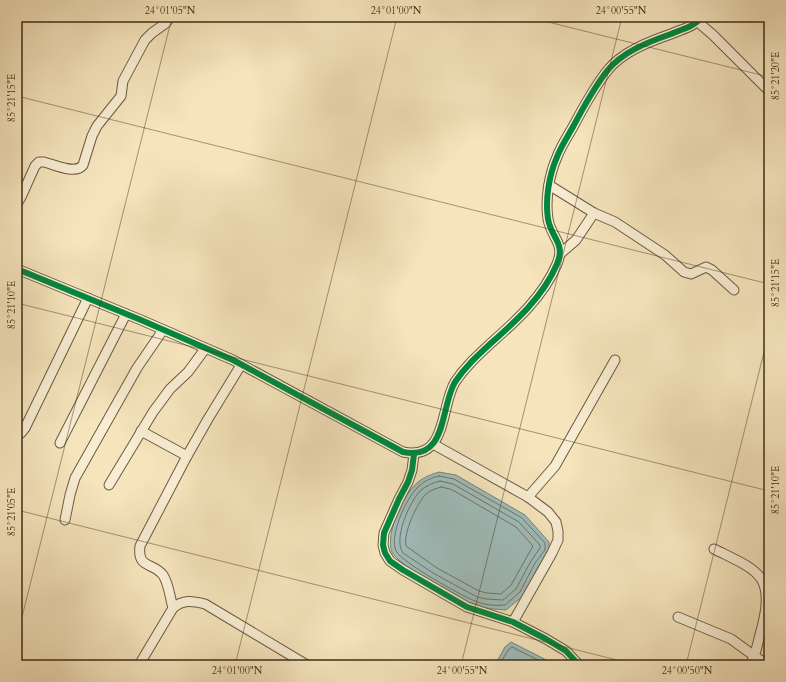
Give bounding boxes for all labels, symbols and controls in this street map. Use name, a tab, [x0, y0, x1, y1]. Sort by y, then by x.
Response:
text: 24°01'05"N	[145, 4, 196, 18]
text: 24°01'00"N	[371, 4, 422, 18]
text: 24°00'55"N	[596, 4, 647, 18]
text: 85°21'20"E	[769, 52, 783, 100]
text: 85°21'15"E	[5, 74, 19, 122]
text: 85°21'15"E	[769, 259, 783, 307]
text: 85°21'10"E	[5, 281, 19, 329]
text: 85°21'10"E	[769, 466, 783, 514]
text: 85°21'05"E	[5, 488, 19, 536]
text: 24°01'00"N	[212, 664, 263, 678]
text: 24°00'55"N	[437, 664, 488, 678]
text: 24°00'50"N	[662, 664, 713, 678]

